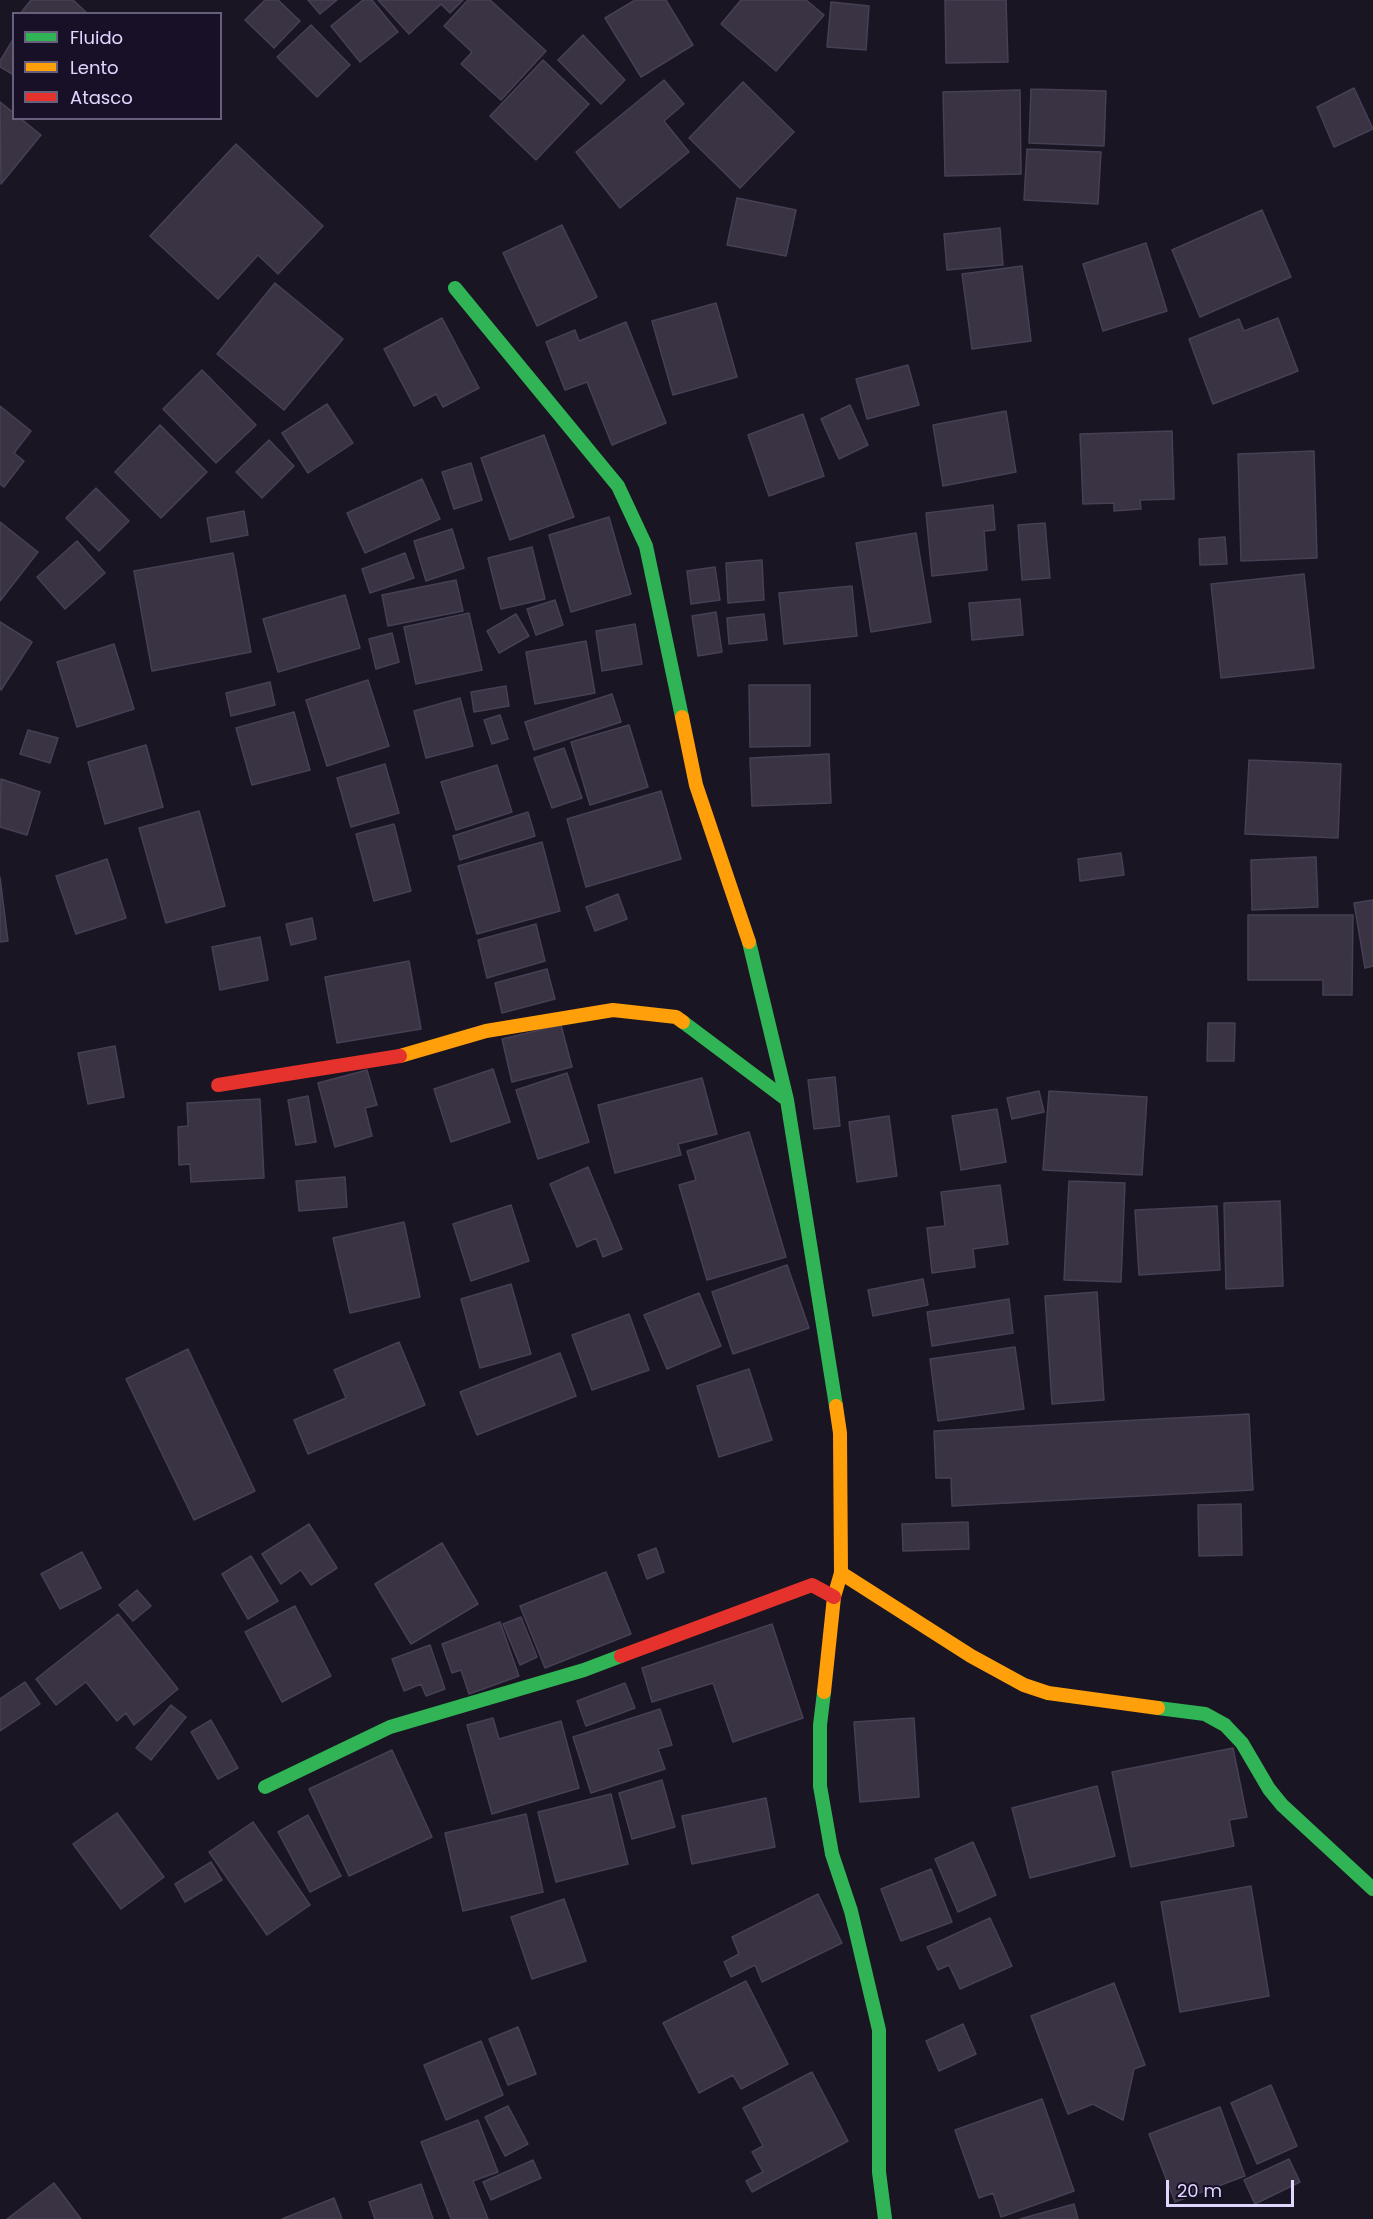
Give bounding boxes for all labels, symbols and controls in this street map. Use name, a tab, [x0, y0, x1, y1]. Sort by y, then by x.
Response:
legend	[12, 12, 222, 120]
text: Fluido	[70, 25, 123, 50]
text: Lento	[70, 55, 119, 80]
text: Atasco	[70, 85, 133, 110]
scale bar	[1169, 2168, 1296, 2206]
text: 20 m	[1177, 2178, 1222, 2203]

